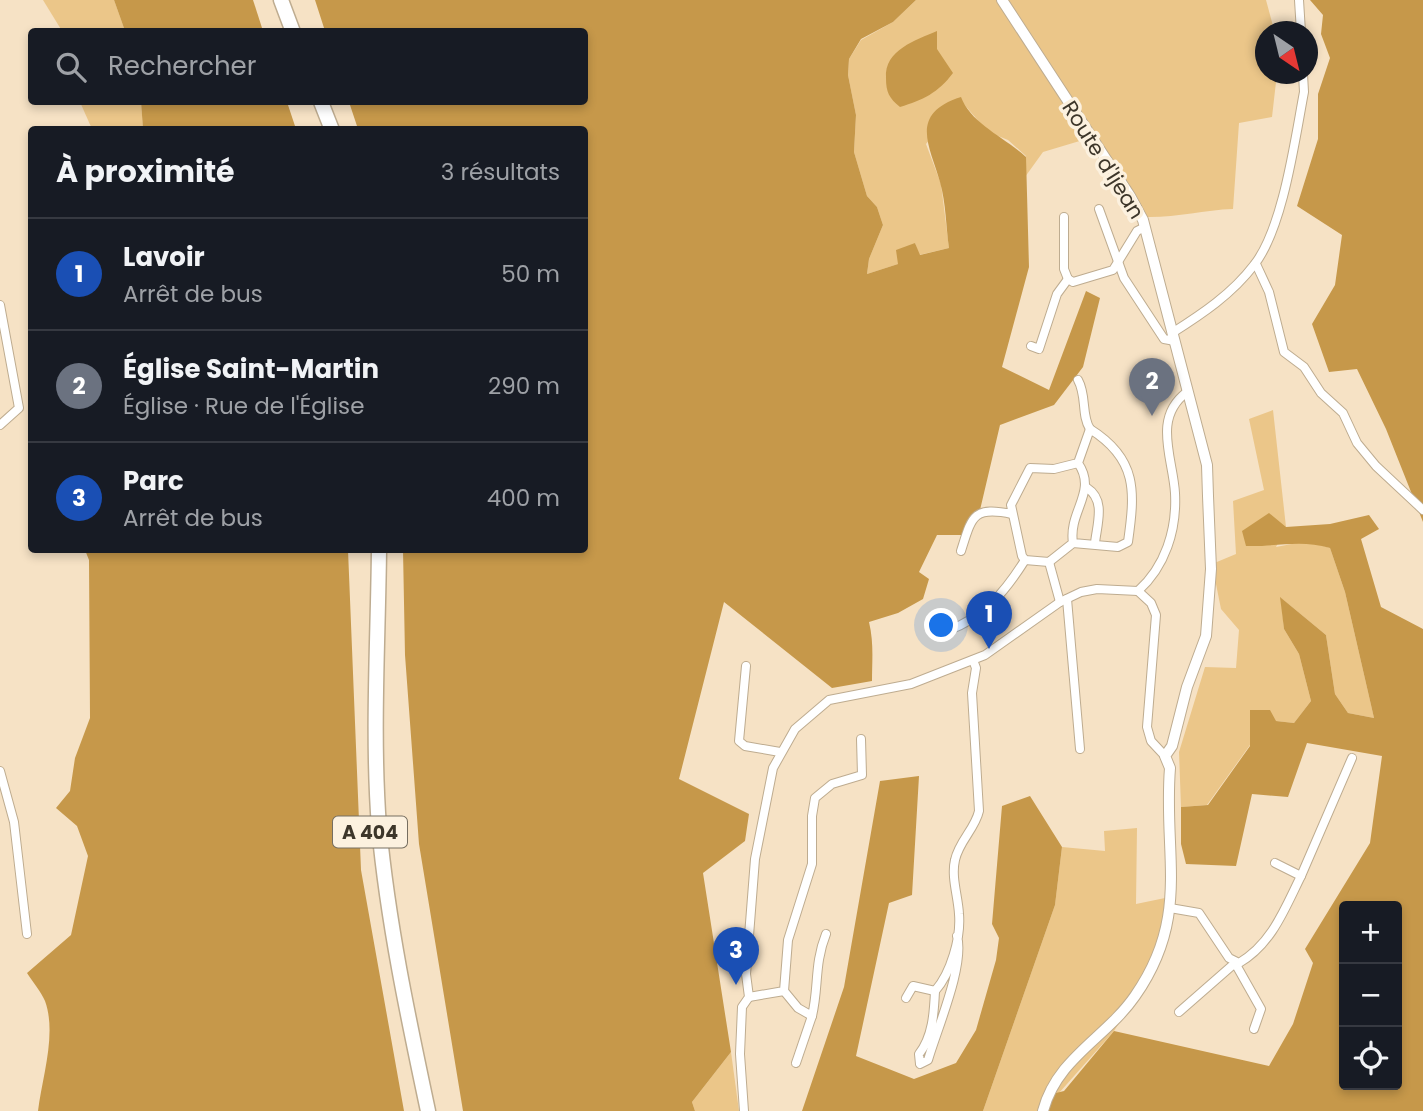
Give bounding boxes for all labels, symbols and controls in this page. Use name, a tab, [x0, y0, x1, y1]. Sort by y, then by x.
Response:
north arrow	[1255, 21, 1318, 84]
search box	[28, 28, 588, 105]
icon: search	[52, 48, 90, 86]
text: Rechercher	[108, 48, 256, 84]
street label: Route d'Ijean	[1055, 95, 1151, 224]
text: À proximité	[56, 150, 235, 193]
text: 3 résultats	[441, 156, 560, 188]
text: Lavoir	[123, 239, 205, 275]
text: 1	[75, 258, 83, 290]
text: 50 m	[501, 258, 560, 290]
text: Arrêt de bus	[123, 278, 263, 310]
text: Église Saint-Martin	[123, 351, 379, 387]
pin: 2	[1129, 358, 1175, 416]
text: 2	[72, 370, 86, 402]
text: 290 m	[488, 370, 560, 402]
text: Église · Rue de l'Église	[123, 390, 364, 422]
text: Parc	[123, 463, 184, 499]
text: 3	[72, 482, 86, 514]
text: 400 m	[487, 482, 560, 514]
text: Arrêt de bus	[123, 502, 263, 534]
pin: 1	[966, 591, 1012, 649]
your location	[924, 608, 958, 642]
road number: A 404	[333, 817, 407, 848]
map controls	[1339, 901, 1402, 1090]
button: +	[1339, 901, 1402, 964]
pin: 3	[713, 927, 759, 985]
button: −	[1339, 964, 1402, 1027]
button: locate	[1339, 1027, 1402, 1090]

